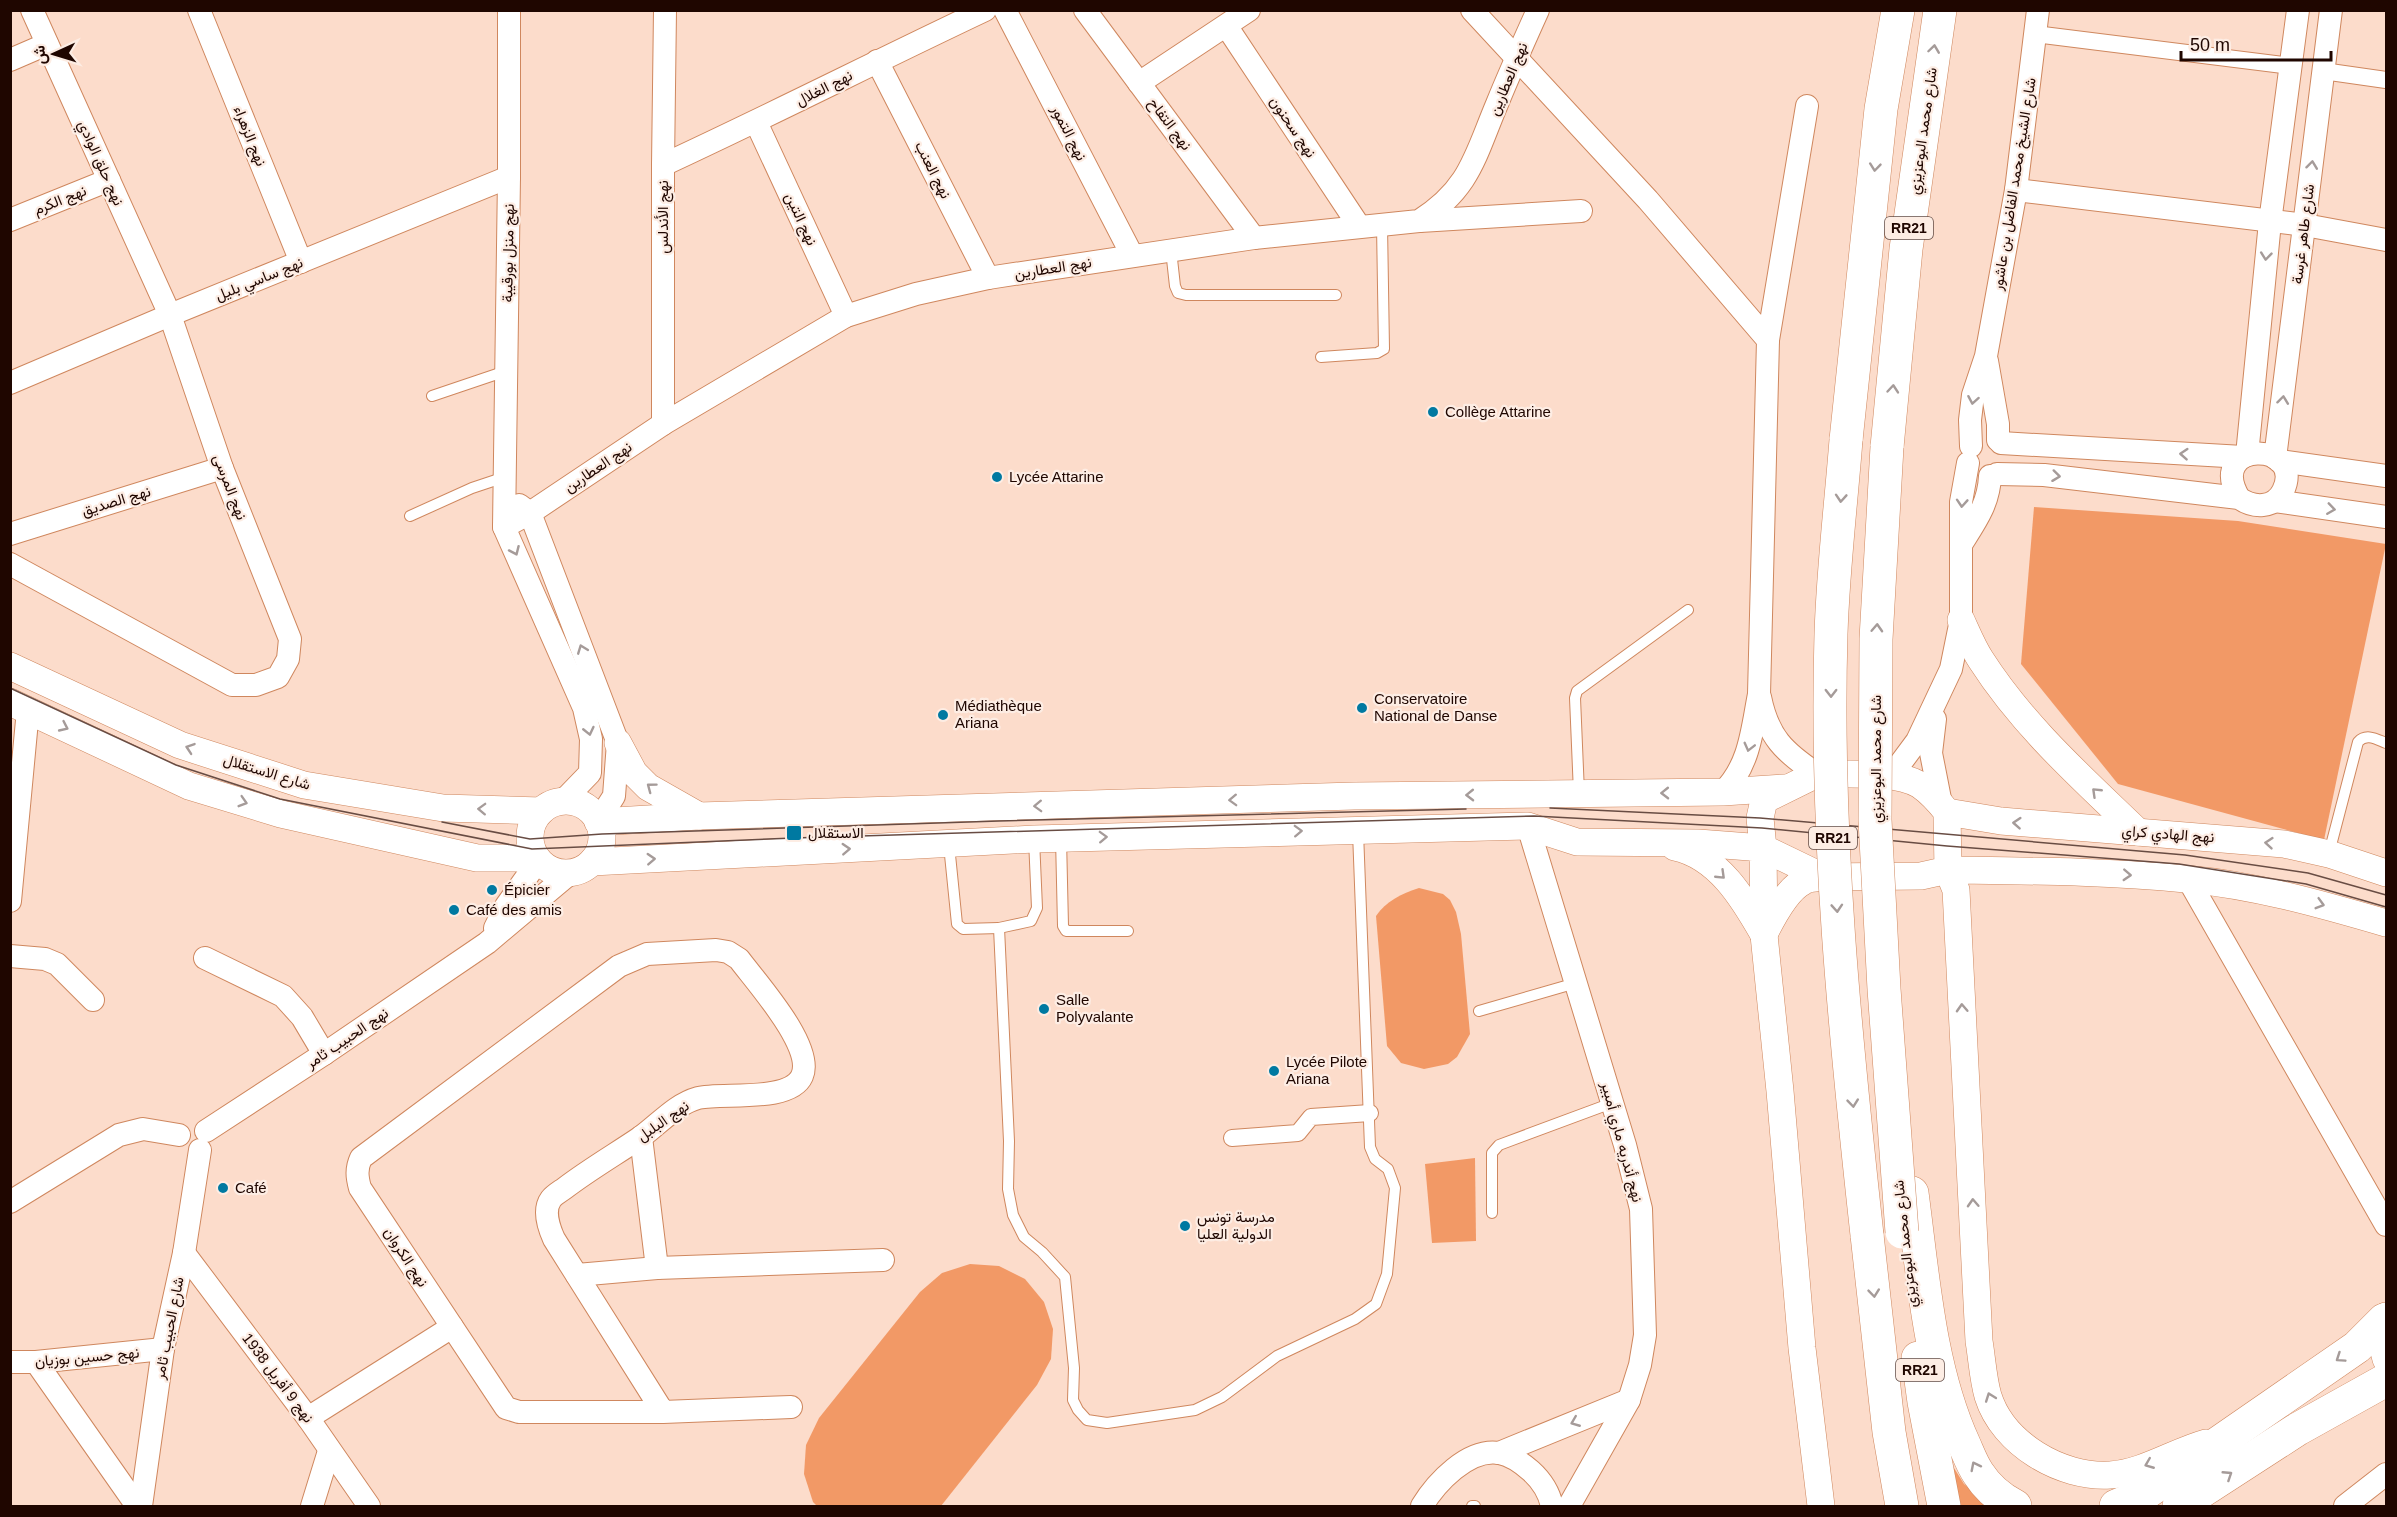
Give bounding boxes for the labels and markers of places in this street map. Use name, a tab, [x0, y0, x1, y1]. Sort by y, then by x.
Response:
place label: Collège Attarine	[1445, 403, 1551, 420]
marker: Collège Attarine	[1426, 405, 1440, 419]
place label: Lycée Attarine	[1009, 468, 1104, 485]
marker: Lycée Attarine	[990, 470, 1004, 484]
place label: Conservatoire National de Danse	[1374, 690, 1497, 724]
place label: Médiathèque Ariana	[955, 697, 1042, 731]
marker: Conservatoire National de Danse	[1355, 701, 1369, 715]
marker: Médiathèque Ariana	[936, 708, 950, 722]
marker: الاستقلال	[785, 824, 803, 842]
place label: الاستقلال	[808, 824, 864, 842]
place label: Épicier	[504, 881, 550, 898]
marker: Épicier	[485, 883, 499, 897]
place label: Café des amis	[466, 901, 562, 918]
marker: Café des amis	[447, 903, 461, 917]
place label: Salle Polyvalante	[1056, 991, 1134, 1025]
marker: Salle Polyvalante	[1037, 1002, 1051, 1016]
place label: Lycée Pilote Ariana	[1286, 1053, 1367, 1087]
marker: Lycée Pilote Ariana	[1267, 1064, 1281, 1078]
place label: Café	[235, 1179, 267, 1196]
marker: Café	[216, 1181, 230, 1195]
place label: مدرسة تونس الدولية العليا	[1197, 1208, 1275, 1243]
marker: مدرسة تونس الدولية العليا	[1178, 1219, 1192, 1233]

